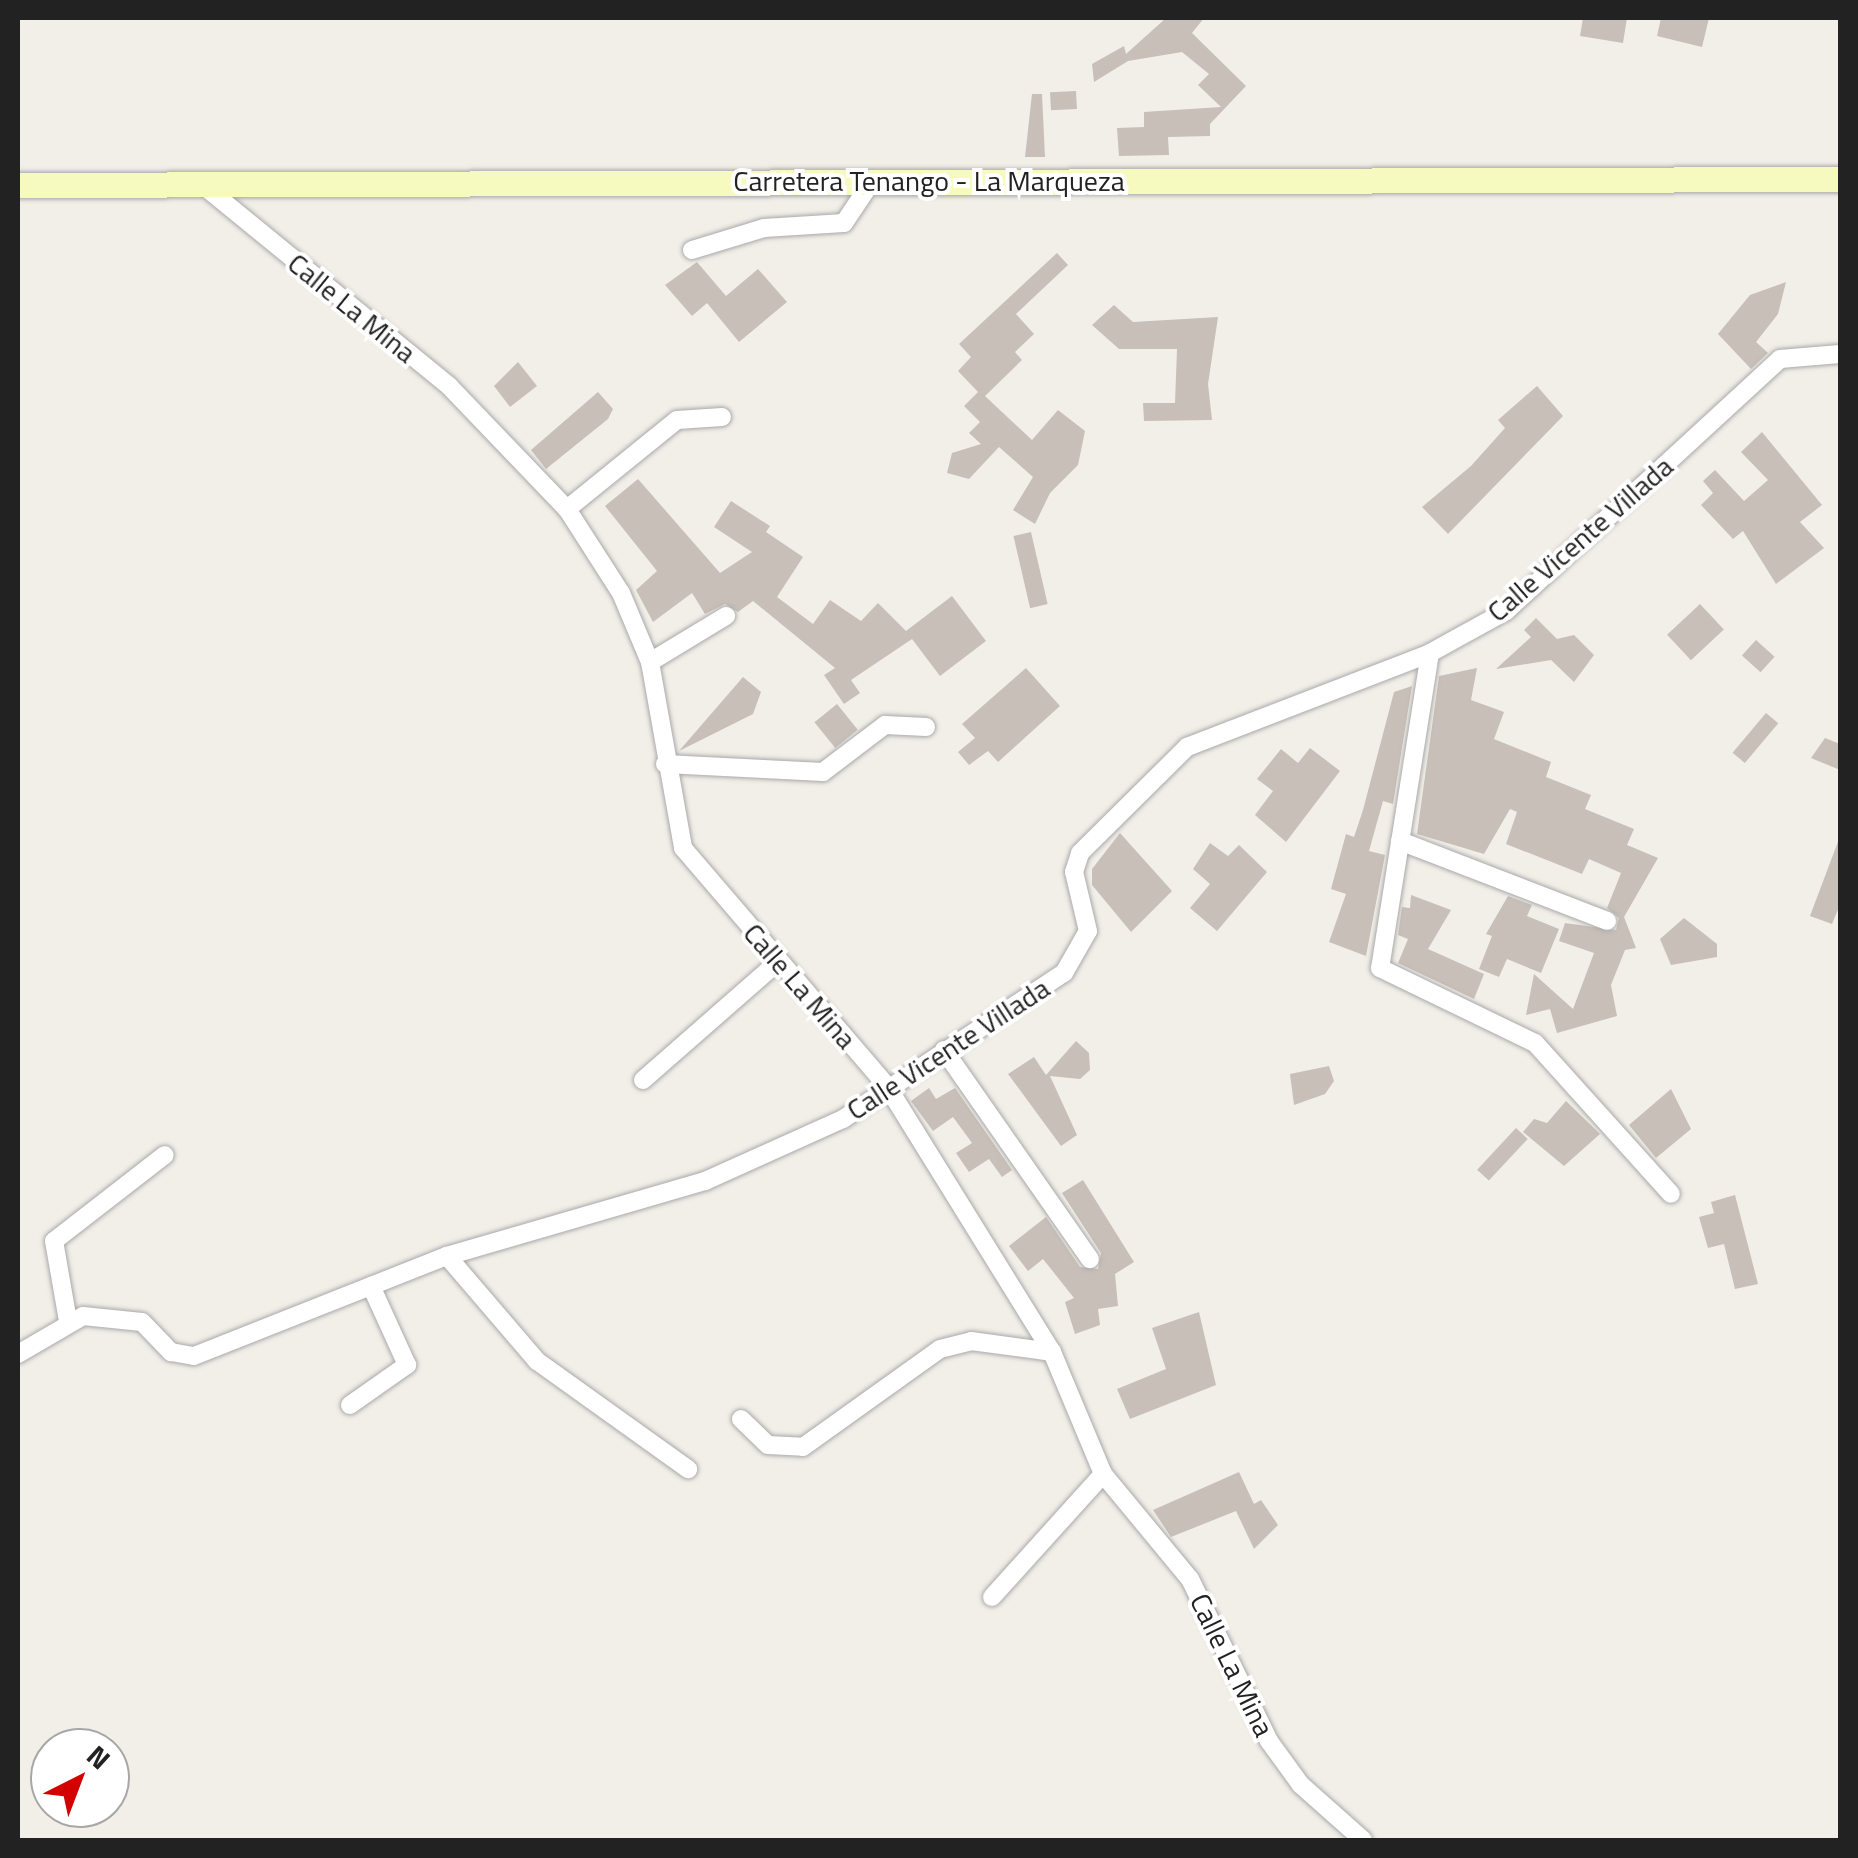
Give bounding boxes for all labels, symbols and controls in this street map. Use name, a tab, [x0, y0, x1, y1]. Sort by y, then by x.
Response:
street label: Carretera Tenango - La Marqueza	[733, 164, 1125, 198]
street label: Calle La Mina	[281, 246, 423, 370]
street label: Calle Vicente Villada	[1481, 449, 1679, 629]
street label: Calle La Mina	[737, 917, 863, 1055]
street label: Calle Vicente Villada	[841, 971, 1055, 1127]
street label: Calle La Mina	[1183, 1588, 1281, 1742]
north arrow	[30, 1728, 130, 1828]
text: N	[77, 1734, 121, 1779]

